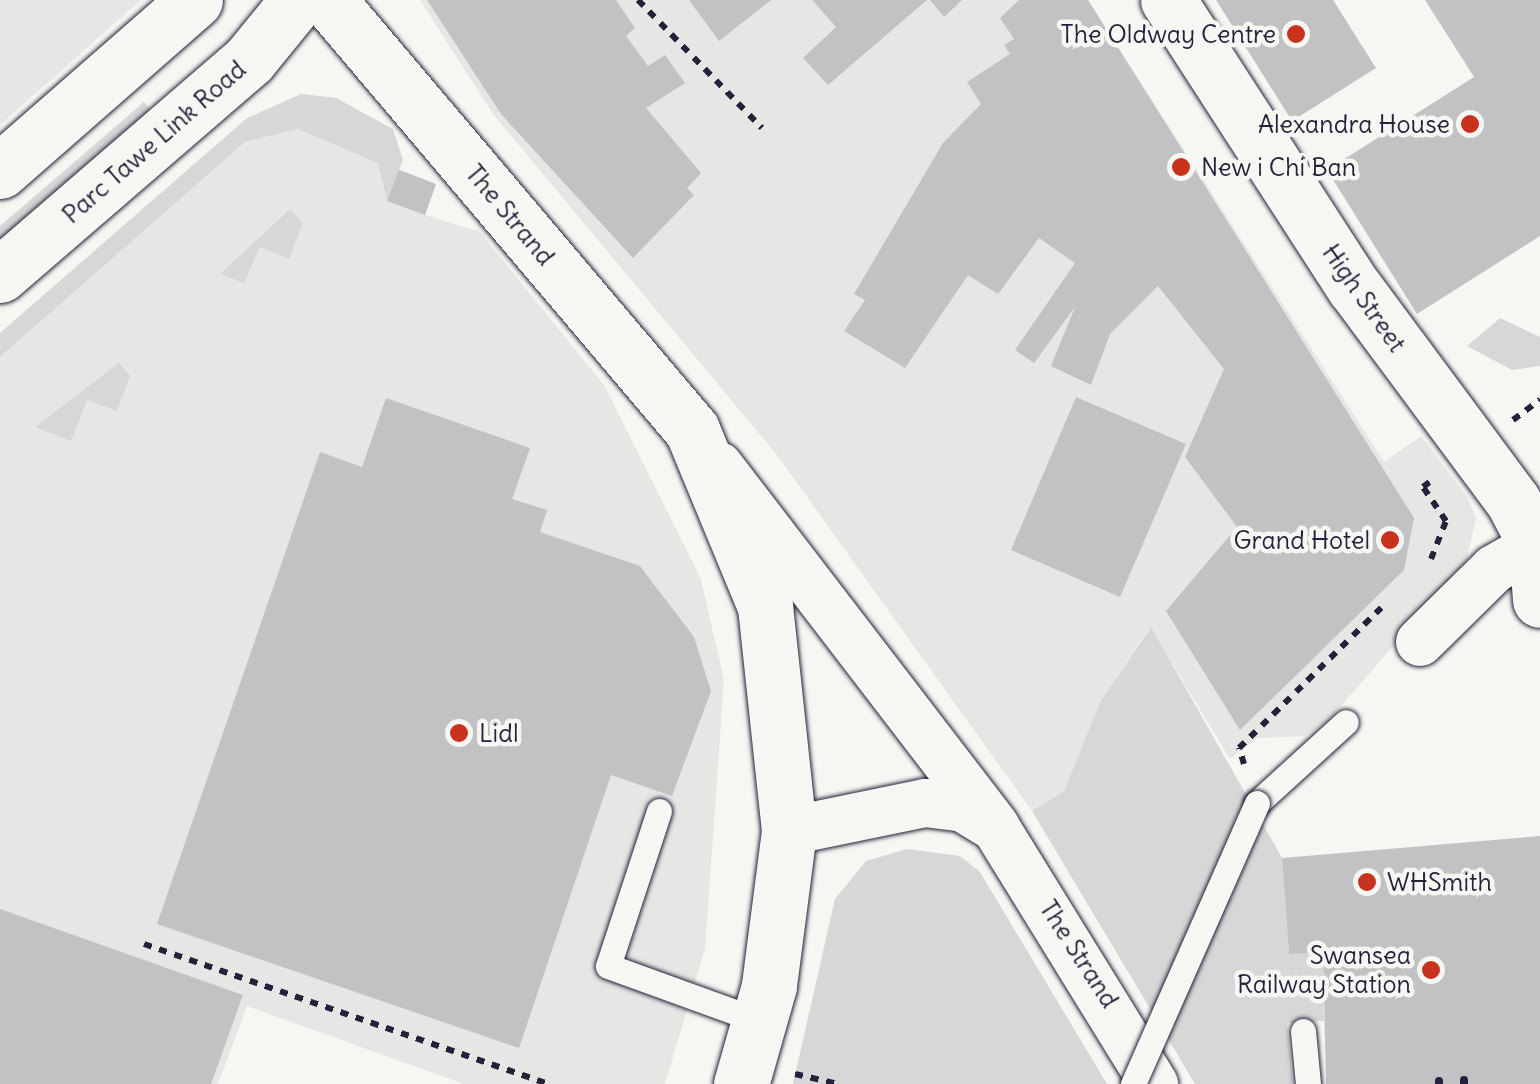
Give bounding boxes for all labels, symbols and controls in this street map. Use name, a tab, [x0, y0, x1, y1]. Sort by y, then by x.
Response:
place label: The Oldway Centre	[1061, 19, 1276, 49]
marker: The Oldway Centre	[1285, 23, 1307, 45]
street label: Parc Tawe Link Road	[56, 54, 252, 230]
place label: Alexandra House	[1258, 109, 1450, 139]
marker: Alexandra House	[1459, 113, 1481, 135]
place label: New i Chi Ban	[1201, 152, 1356, 182]
marker: New i Chi Ban	[1170, 156, 1192, 178]
street label: The Strand	[459, 159, 561, 271]
street label: High Street	[1316, 238, 1412, 358]
place label: Grand Hotel	[1234, 525, 1370, 555]
marker: Grand Hotel	[1379, 529, 1401, 551]
place label: Lidl	[479, 718, 518, 748]
marker: Lidl	[448, 722, 470, 744]
place label: WHSmith	[1387, 867, 1492, 897]
marker: WHSmith	[1356, 871, 1378, 893]
street label: The Strand	[1033, 895, 1125, 1013]
place label: Swansea Railway Station	[1237, 941, 1411, 1000]
marker: Swansea Railway Station	[1420, 959, 1442, 981]

